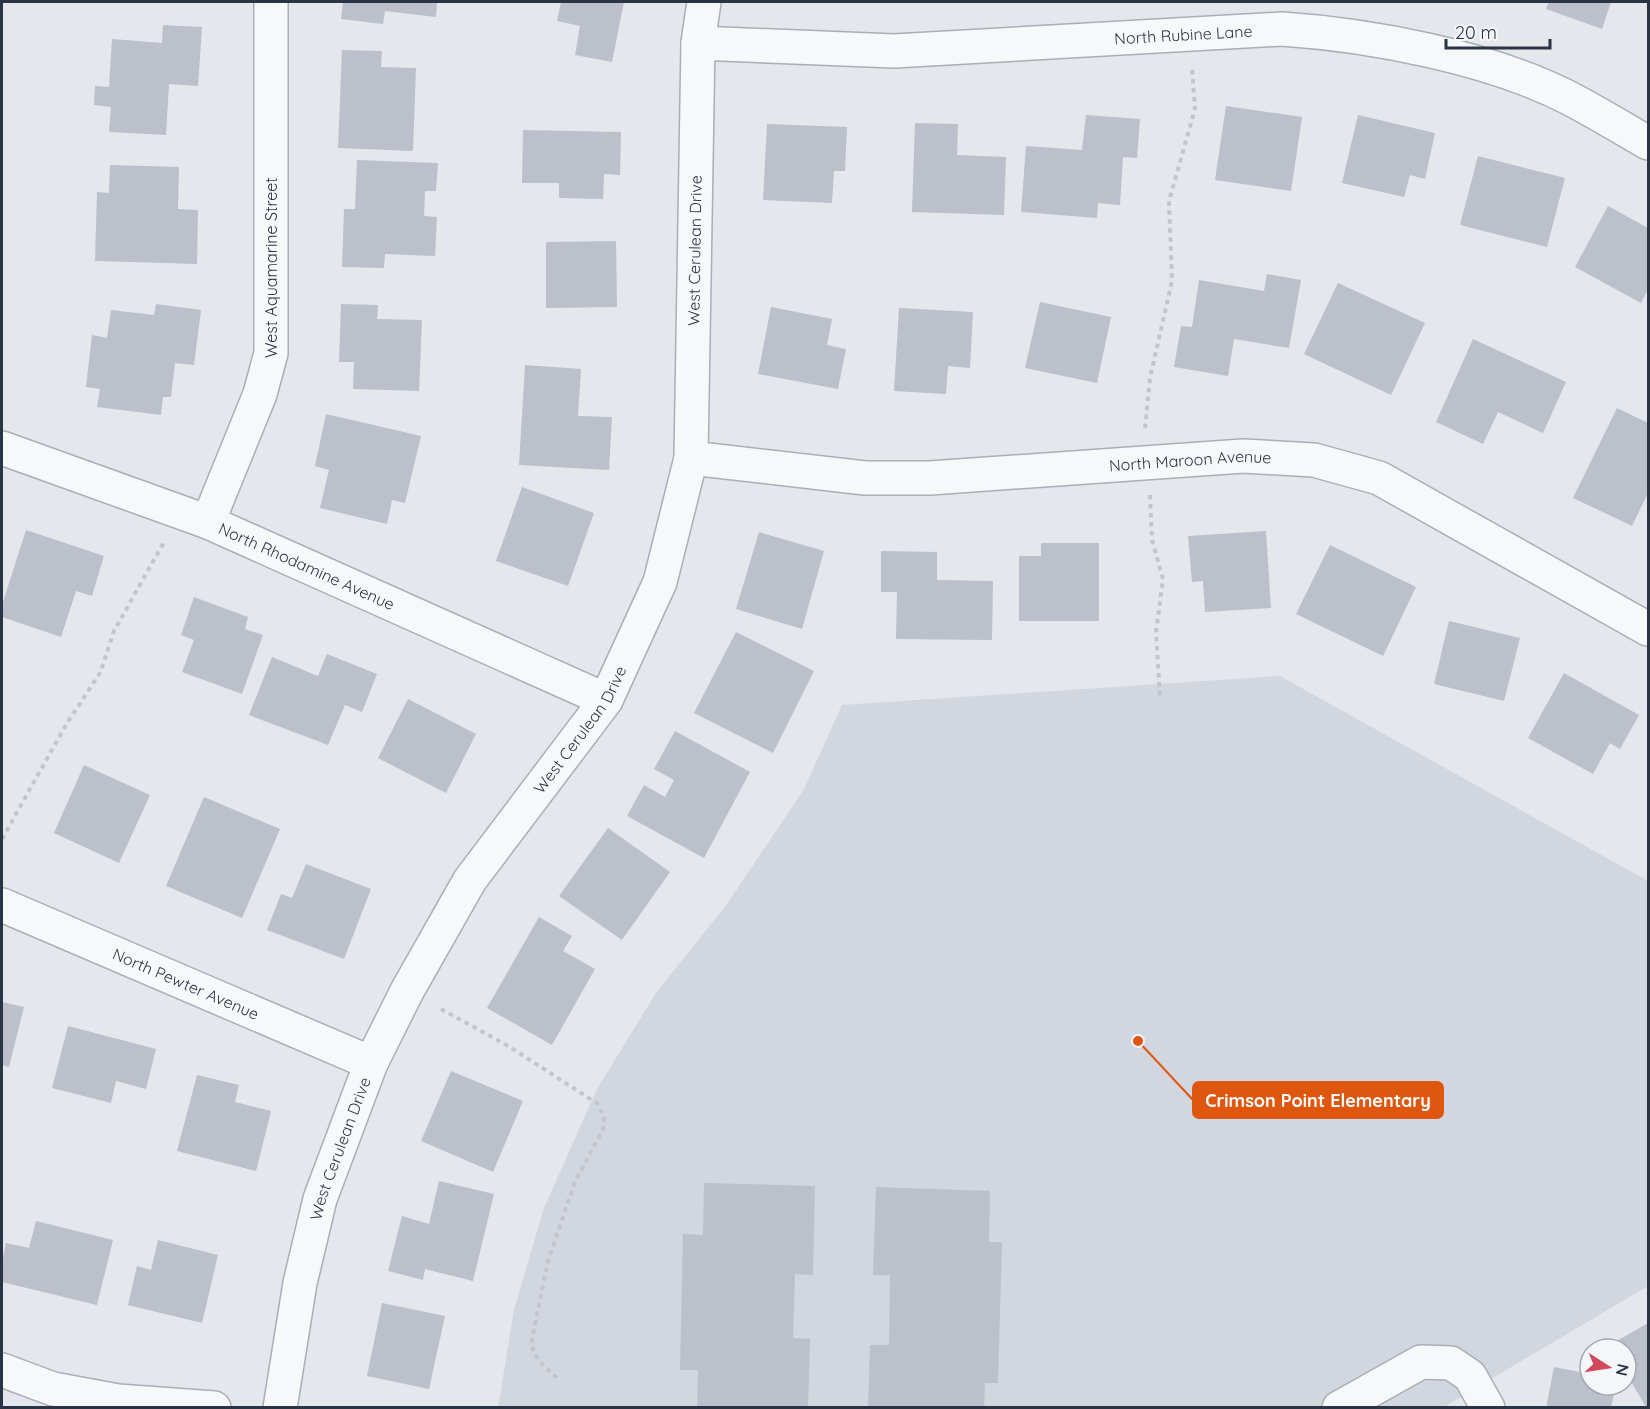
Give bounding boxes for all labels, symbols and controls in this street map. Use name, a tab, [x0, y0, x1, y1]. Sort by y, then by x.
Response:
scale bar	[1446, 12, 1550, 50]
street label: North Rubine Lane	[1114, 21, 1253, 48]
text: 20 m	[1455, 21, 1497, 44]
street label: West Cerulean Drive	[683, 175, 706, 326]
street label: West Aquamarine Street	[261, 177, 281, 358]
street label: North Maroon Avenue	[1108, 446, 1272, 475]
street label: North Rhodamine Avenue	[216, 518, 398, 614]
street label: West Cerulean Drive	[529, 663, 630, 797]
street label: North Pewter Avenue	[110, 944, 262, 1024]
street label: West Cerulean Drive	[305, 1074, 375, 1222]
callout: Crimson Point Elementary	[1193, 1082, 1443, 1118]
text: Crimson Point Elementary	[1205, 1089, 1431, 1112]
north arrow	[1578, 1337, 1638, 1397]
text: N	[1612, 1362, 1634, 1378]

